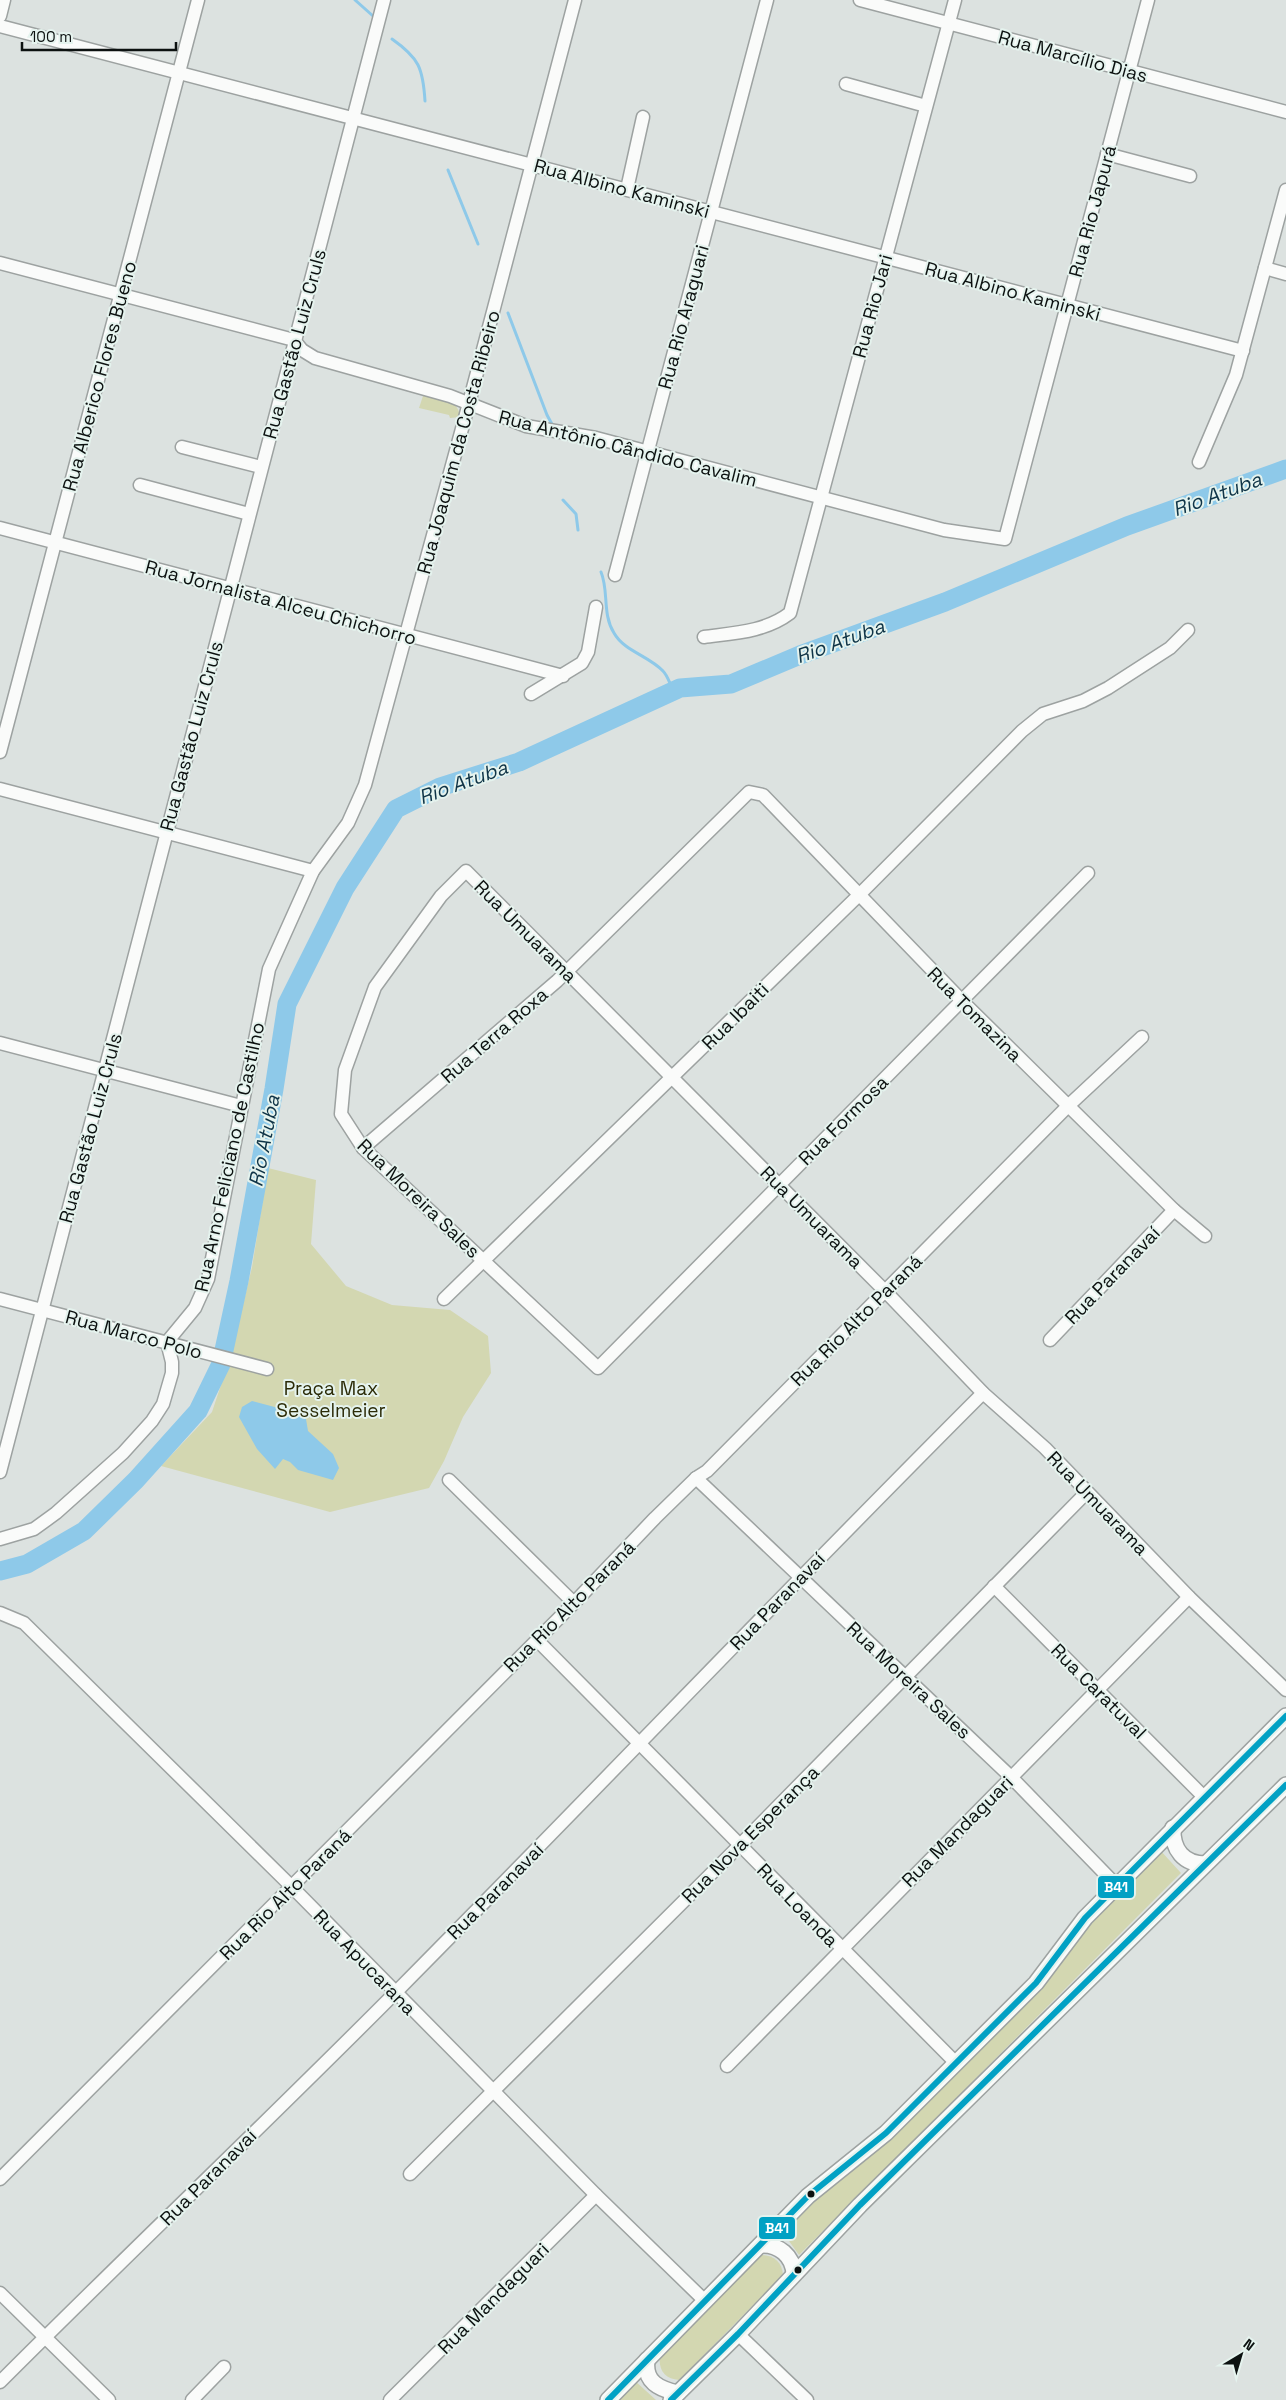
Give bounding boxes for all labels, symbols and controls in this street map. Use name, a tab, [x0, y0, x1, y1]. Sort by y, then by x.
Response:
scale bar	[22, 20, 176, 52]
street label: Rua Marcílio Dias	[995, 25, 1150, 88]
text: 100 m	[30, 27, 72, 46]
street label: Rua Rio Japurá	[1063, 142, 1122, 280]
street label: Rua Albino Kaminski	[531, 153, 713, 224]
street label: Rua Rio Araguari	[652, 242, 715, 392]
street label: Rua Gastão Luiz Cruls	[257, 246, 332, 442]
street label: Rua Rio Jari	[847, 252, 898, 361]
street label: Rua Albino Kaminski	[922, 256, 1104, 327]
street label: Rua Alberico Flores Bueno	[57, 258, 142, 494]
street label: Rua Joaquim da Costa Ribeiro	[411, 308, 506, 577]
street label: Rua Antônio Cândido Cavalim	[496, 404, 760, 493]
water label: Rio Atuba	[1169, 466, 1266, 522]
street label: Rua Jornalista Alceu Chichorro	[143, 554, 419, 651]
water label: Rio Atuba	[792, 613, 889, 669]
street label: Rua Gastão Luiz Cruls	[154, 638, 229, 834]
water label: Rio Atuba	[415, 754, 512, 810]
street label: Rua Umuarama	[469, 874, 583, 988]
street label: Rua Tomazina	[922, 962, 1027, 1067]
street label: Rua Ibaiti	[696, 977, 774, 1055]
street label: Rua Terra Roxa	[435, 982, 553, 1089]
street label: Rua Arno Feliciano de Castilho	[189, 1020, 270, 1294]
street label: Rua Gastão Luiz Cruls	[53, 1030, 128, 1226]
street label: Rua Formosa	[793, 1070, 894, 1171]
water label: Rio Atuba	[242, 1092, 286, 1189]
street label: Rua Moreira Sales	[352, 1133, 485, 1263]
street label: Rua Umuarama	[755, 1160, 869, 1274]
street label: Rua Paranavaí	[1059, 1221, 1166, 1330]
street label: Rua Rio Alto Paraná	[785, 1249, 928, 1392]
street label: Rua Marco Polo	[63, 1304, 205, 1365]
park label: Praça Max Sesselmeier	[276, 1376, 386, 1423]
street label: Rua Umuarama	[1041, 1446, 1154, 1561]
street label: Rua Rio Alto Paraná	[498, 1535, 641, 1678]
street label: Rua Paranavaí	[724, 1547, 831, 1656]
street label: Rua Moreira Sales	[841, 1616, 976, 1745]
street label: Rua Caratuval	[1045, 1638, 1152, 1745]
street label: Rua Nova Esperança	[676, 1760, 825, 1909]
street label: Rua Mandaguari	[896, 1770, 1018, 1892]
street label: Rua Rio Alto Paraná	[214, 1823, 357, 1966]
street label: Rua Paranavaí	[442, 1837, 549, 1945]
street label: Rua Loanda	[751, 1858, 844, 1953]
line badge: B41	[1097, 1875, 1135, 1899]
text: B41	[1104, 1878, 1128, 1896]
street label: Rua Apucarana	[308, 1904, 421, 2021]
street label: Rua Paranavaí	[155, 2123, 262, 2231]
unlabelled marker	[806, 2189, 816, 2199]
line badge: B41	[758, 2216, 796, 2240]
text: B41	[765, 2219, 789, 2237]
street label: Rua Mandaguari	[432, 2237, 554, 2359]
unlabelled marker	[793, 2265, 803, 2275]
north arrow	[1216, 2330, 1266, 2380]
text: N	[1240, 2335, 1258, 2355]

